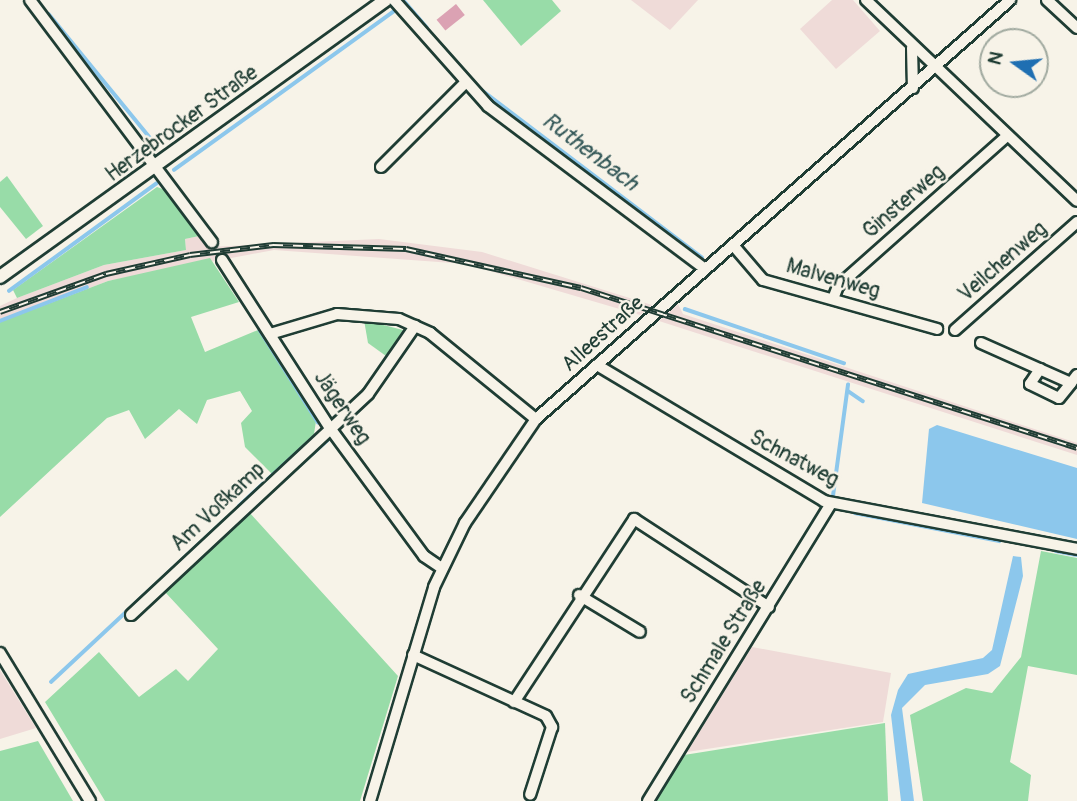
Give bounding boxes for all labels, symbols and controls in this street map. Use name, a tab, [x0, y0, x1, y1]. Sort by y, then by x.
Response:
north arrow	[979, 28, 1049, 98]
text: N	[982, 49, 1009, 67]
street label: Herzebrocker Straße	[101, 60, 263, 188]
water label: Ruthenbach	[536, 107, 644, 197]
street label: Ginsterweg	[858, 160, 950, 244]
street label: Veilchenweg	[954, 217, 1052, 307]
street label: Malvenweg	[783, 254, 883, 304]
street label: Alleestraße	[557, 291, 649, 377]
street label: Jägerweg	[308, 366, 376, 450]
street label: Schnatweg	[745, 425, 843, 493]
street label: Am Voßkamp	[166, 457, 270, 557]
street label: Schmale Straße	[676, 576, 772, 708]

